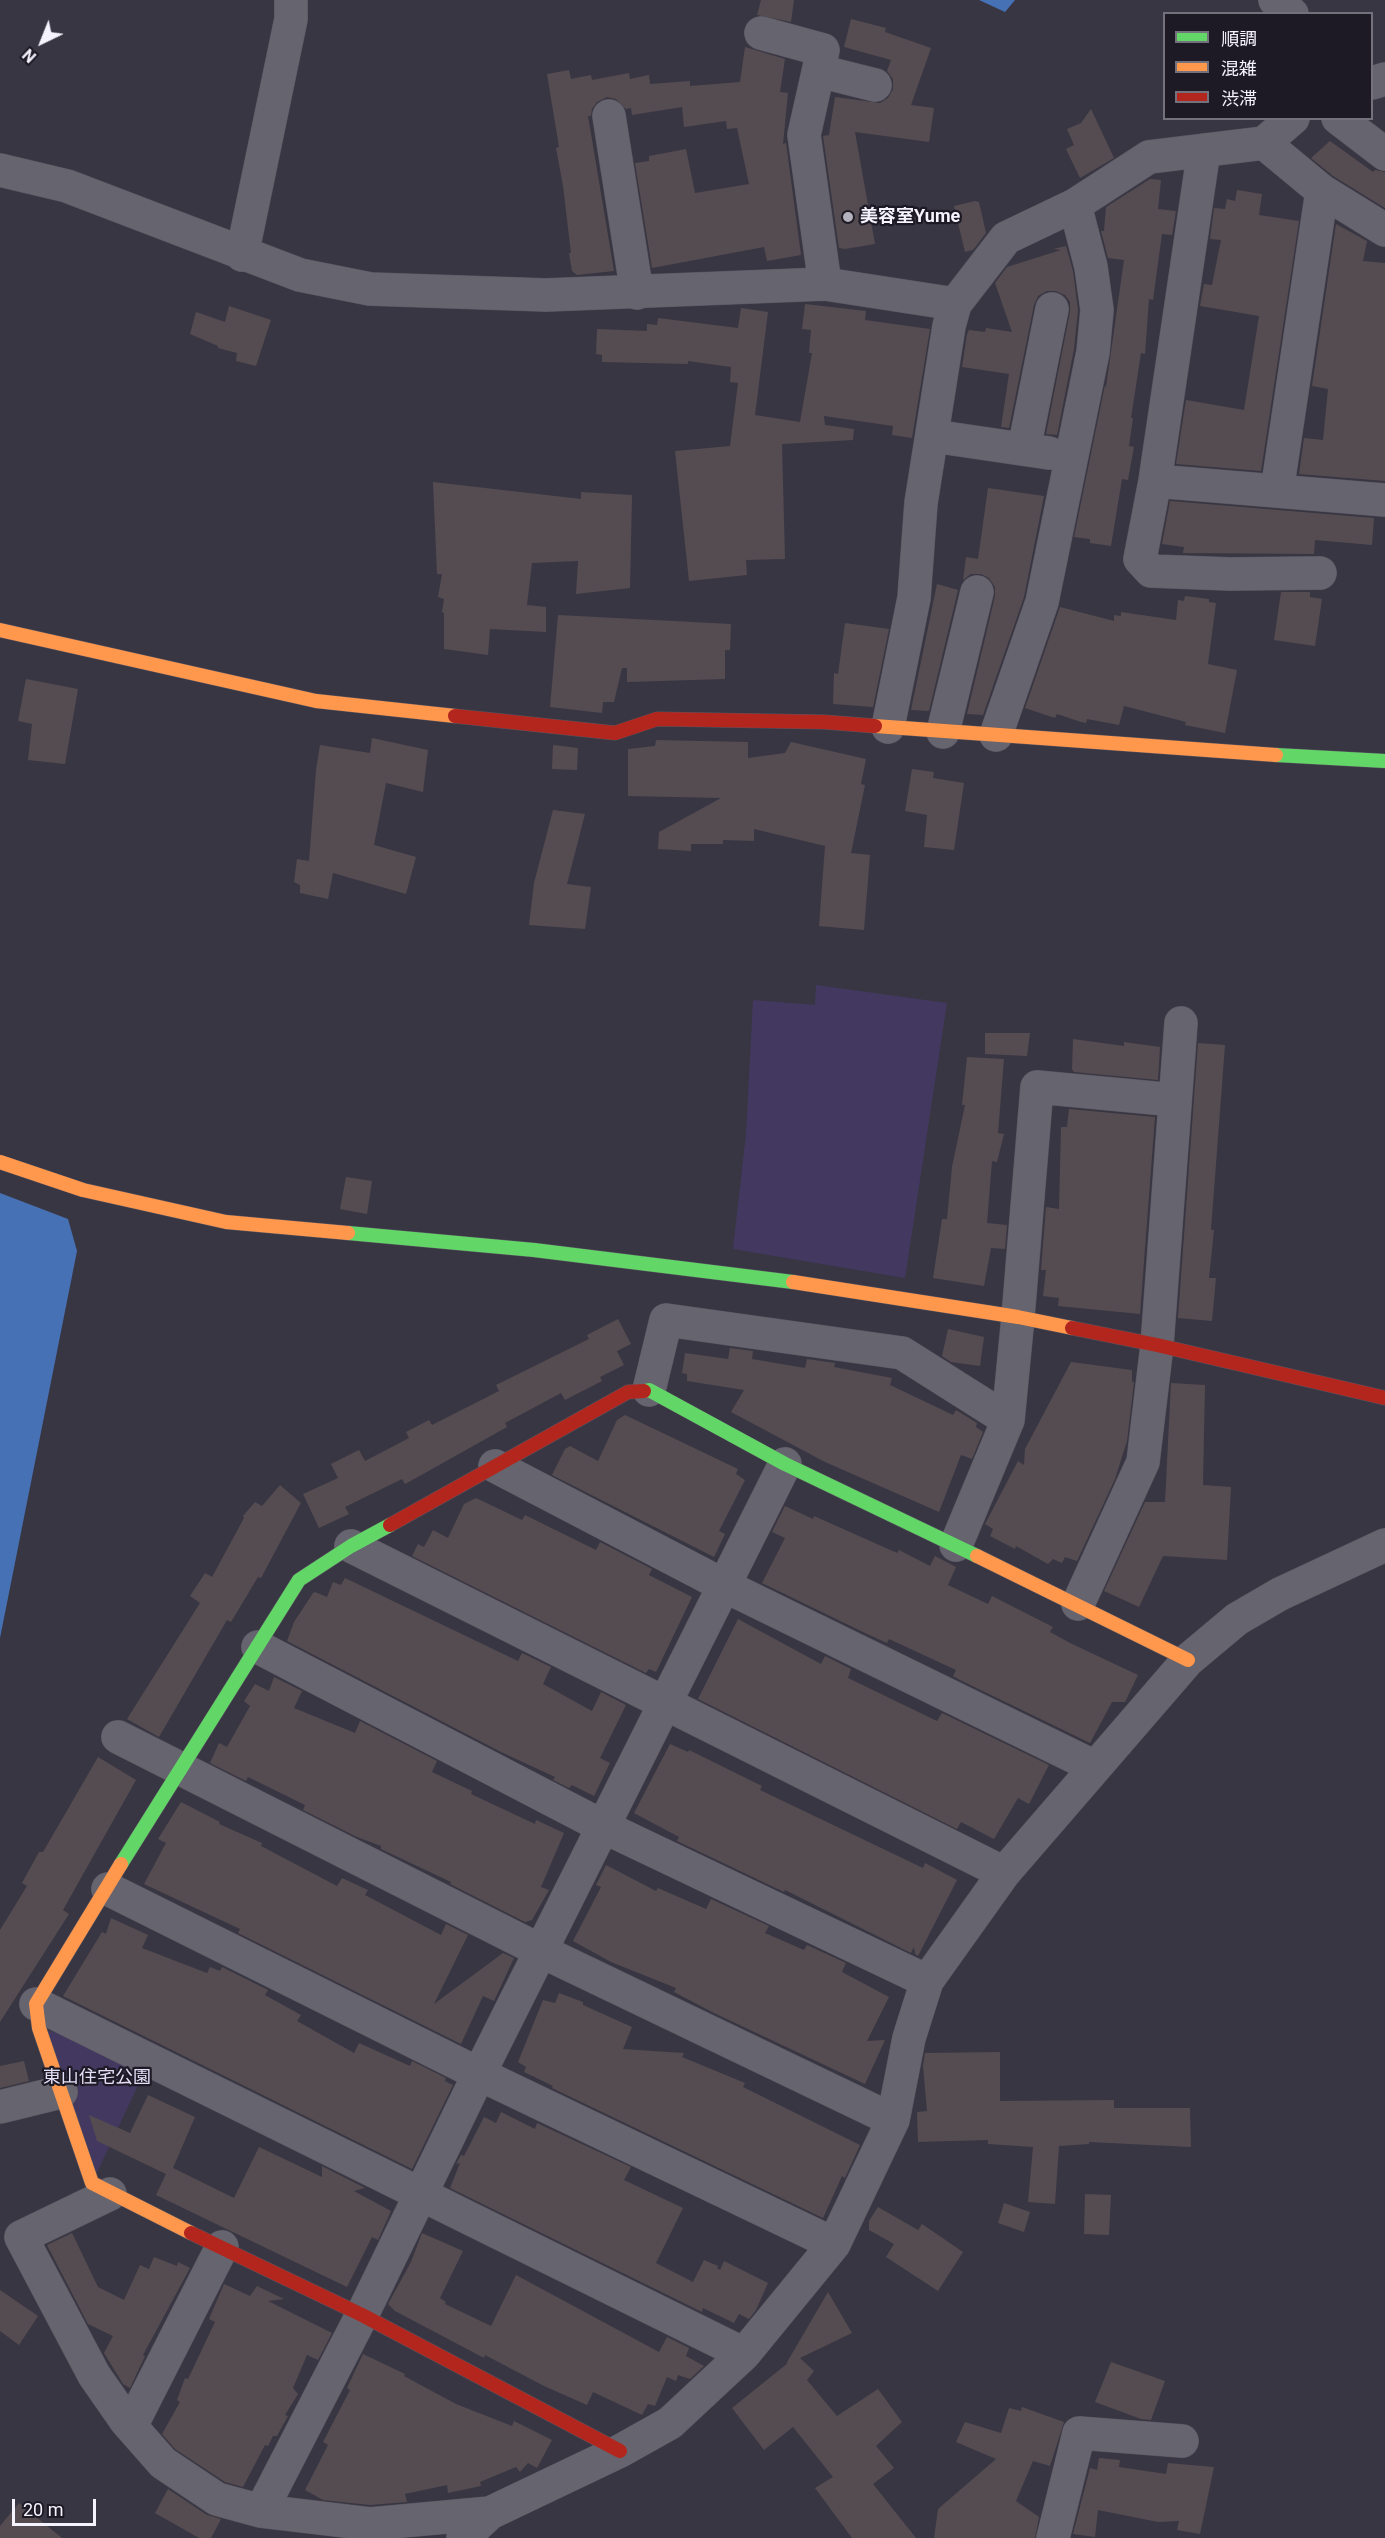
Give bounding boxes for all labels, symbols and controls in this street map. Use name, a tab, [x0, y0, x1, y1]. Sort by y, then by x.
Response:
north arrow	[12, 12, 72, 72]
legend	[1163, 12, 1373, 120]
text: 順調	[1221, 28, 1257, 49]
text: N	[19, 45, 40, 66]
text: 混雑	[1221, 58, 1257, 79]
text: 渋滞	[1221, 88, 1257, 109]
place label: 美容室Yume	[860, 206, 960, 228]
marker: 美容室Yume	[841, 210, 855, 224]
park label: 東山住宅公園	[43, 2067, 151, 2089]
scale bar	[15, 2487, 99, 2525]
text: 20 m	[23, 2499, 63, 2520]

